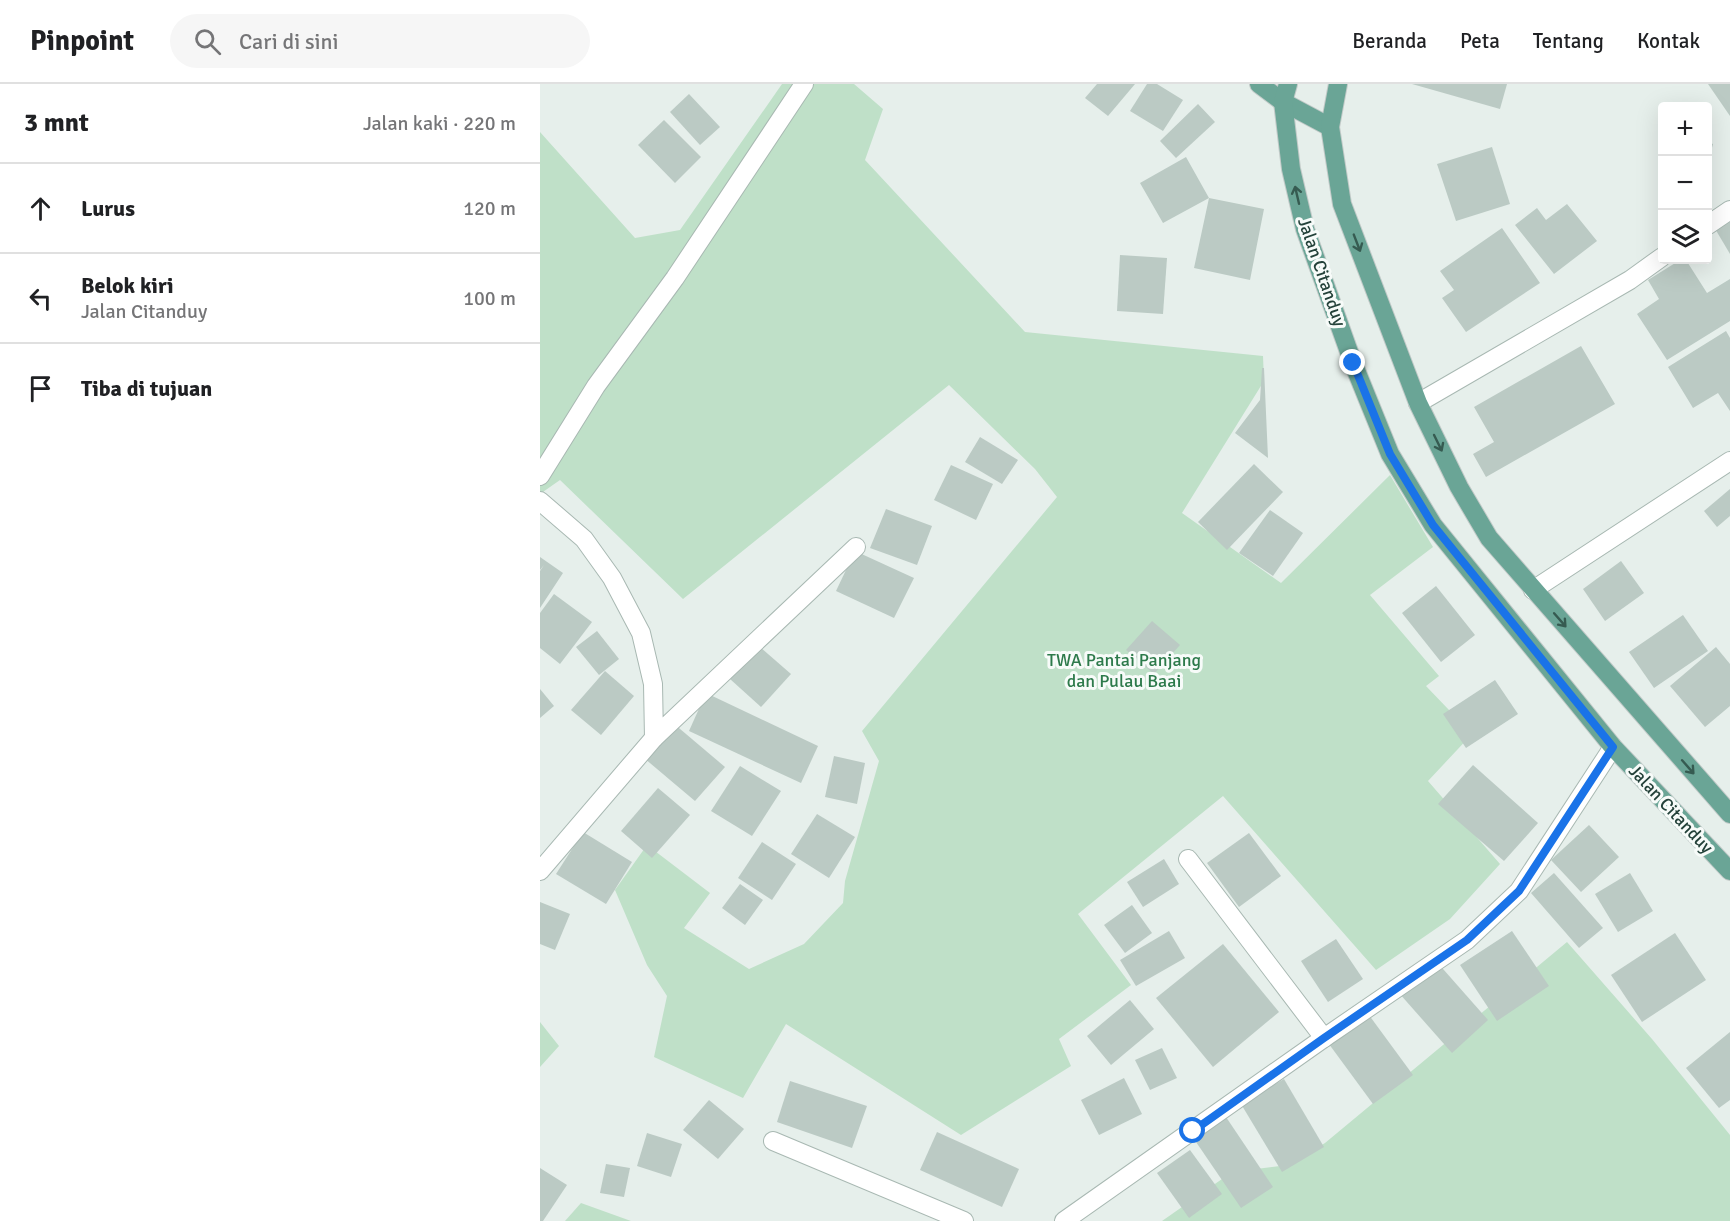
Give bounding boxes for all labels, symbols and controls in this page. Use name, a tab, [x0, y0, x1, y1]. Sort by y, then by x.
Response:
search box	[170, 14, 590, 68]
text: Pinpoint	[30, 24, 134, 58]
icon: search	[191, 25, 224, 58]
text: Cari di sini	[239, 28, 339, 55]
text: Beranda	[1352, 28, 1427, 54]
text: Peta	[1460, 28, 1500, 54]
text: Tentang	[1533, 28, 1604, 54]
text: Kontak	[1637, 28, 1700, 54]
map controls	[1658, 102, 1712, 264]
button: +	[1658, 102, 1712, 156]
text: 3 mnt	[24, 107, 89, 139]
text: Jalan kaki · 220 m	[363, 111, 516, 136]
button: −	[1658, 156, 1712, 210]
one-way arrow	[1291, 186, 1303, 205]
icon: ahead	[24, 192, 57, 225]
text: Lurus	[81, 195, 135, 222]
text: 120 m	[463, 196, 516, 221]
button: layers	[1658, 210, 1712, 264]
street label: Jalan Citanduy	[1293, 215, 1351, 330]
one-way arrow	[1352, 233, 1363, 252]
text: Belok kiri	[81, 272, 174, 299]
icon: left	[24, 282, 57, 315]
text: 100 m	[463, 286, 516, 311]
text: Jalan Citanduy	[81, 299, 207, 324]
route end	[1339, 349, 1365, 375]
icon: arrive	[24, 372, 57, 405]
text: Tiba di tujuan	[81, 375, 212, 402]
one-way arrow	[1432, 434, 1444, 452]
one-way arrow	[1553, 612, 1567, 627]
park label: TWA Pantai Panjang dan Pulau Baai	[1047, 649, 1201, 692]
one-way arrow	[1681, 759, 1695, 774]
street label: Jalan Citanduy	[1624, 760, 1718, 858]
route start	[1179, 1117, 1205, 1143]

